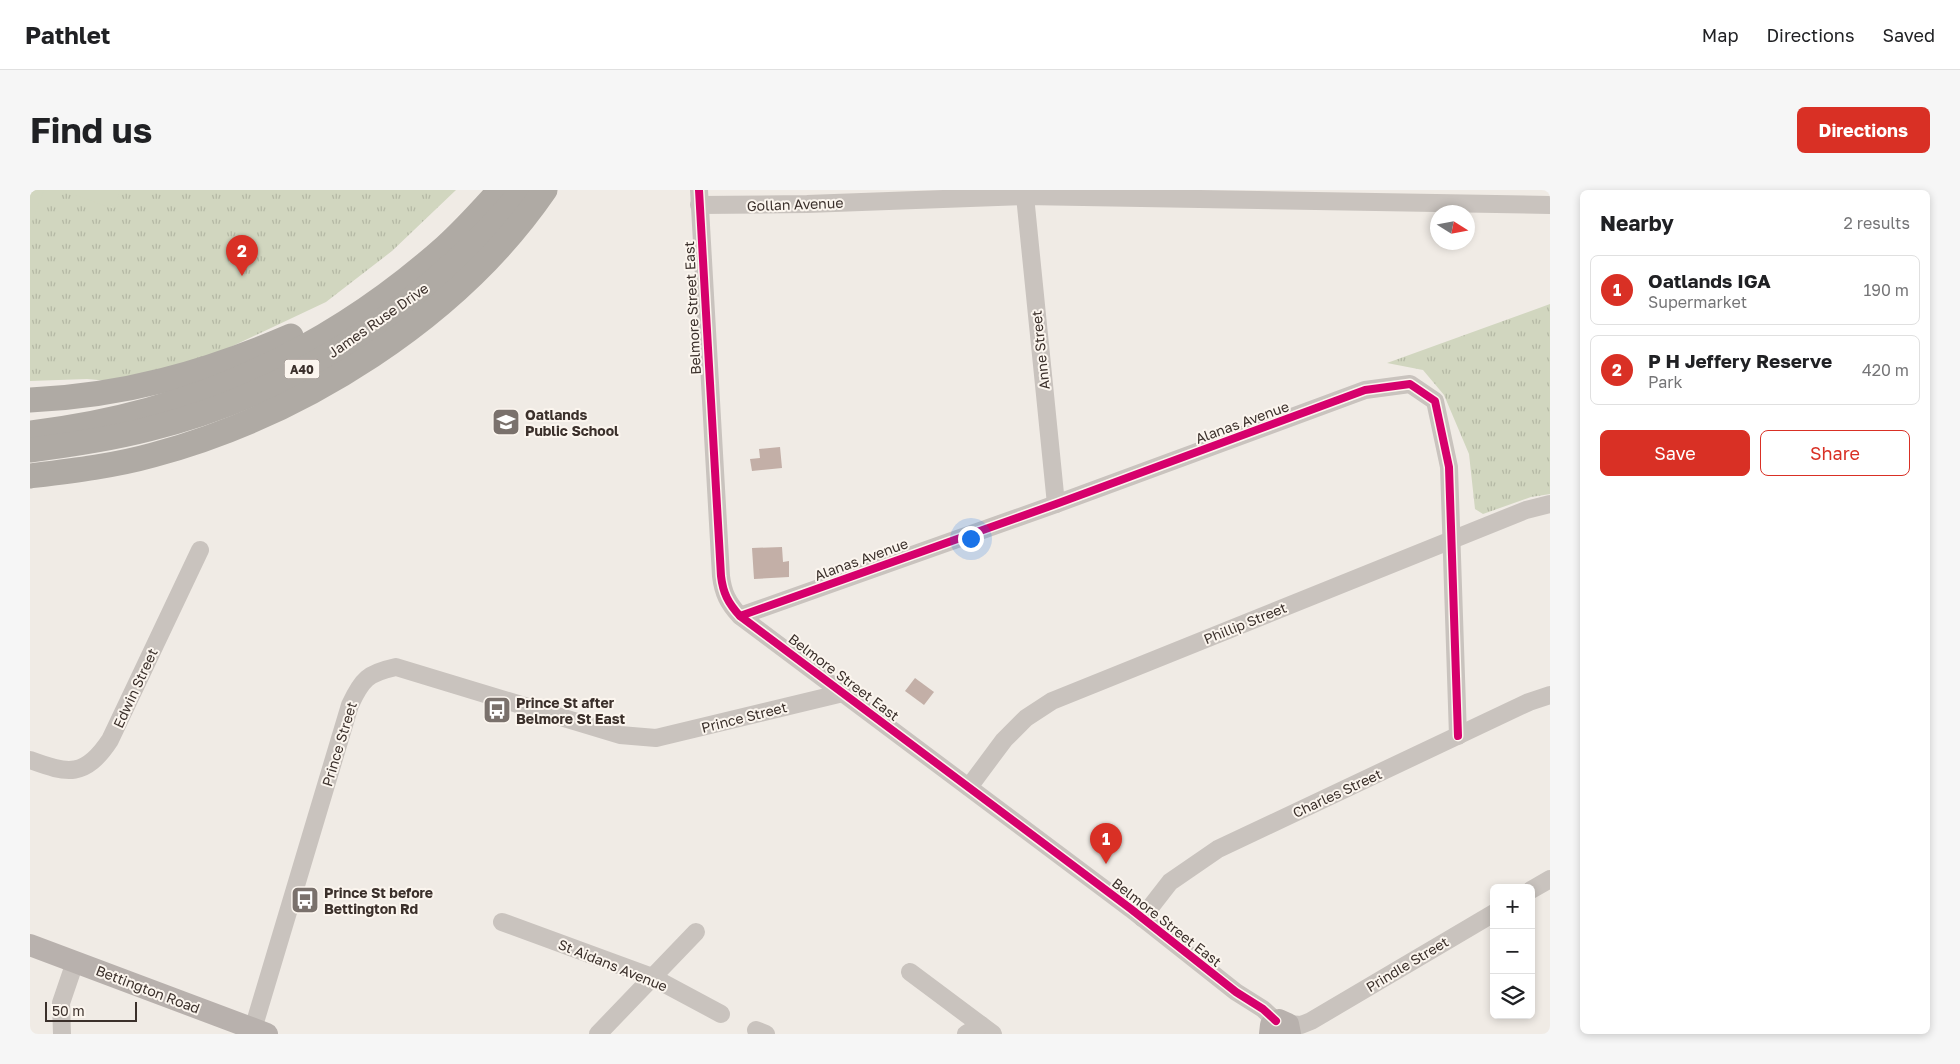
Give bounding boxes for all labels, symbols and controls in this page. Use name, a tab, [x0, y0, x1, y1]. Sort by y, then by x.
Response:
text: Pathlet	[25, 20, 110, 49]
text: Map	[1702, 24, 1738, 46]
text: Directions	[1766, 24, 1854, 46]
text: Saved	[1882, 24, 1935, 46]
button: Directions	[1797, 107, 1930, 153]
text: Find us	[30, 109, 152, 151]
street label: Gollan Avenue	[746, 194, 844, 214]
north arrow	[1430, 205, 1475, 250]
text: Nearby	[1600, 210, 1674, 236]
text: 2 results	[1844, 213, 1910, 233]
pin: 2	[226, 235, 258, 276]
street label: Belmore Street East	[680, 241, 704, 375]
text: Oatlands IGA	[1648, 269, 1771, 292]
street label: James Ruse Drive	[325, 279, 431, 361]
text: 1	[1613, 280, 1621, 300]
text: 190 m	[1863, 280, 1909, 300]
text: Supermarket	[1648, 292, 1747, 312]
street label: Anne Street	[1027, 309, 1053, 391]
text: P H Jeffery Reserve	[1648, 349, 1832, 372]
road number: A40	[284, 360, 320, 378]
text: 2	[1612, 360, 1622, 380]
text: 420 m	[1862, 360, 1909, 380]
text: Park	[1648, 372, 1683, 392]
street label: Alanas Avenue	[1193, 397, 1291, 447]
place label: Oatlands Public School	[525, 406, 619, 439]
school or university icon: Oatlands Public School	[491, 407, 521, 437]
button: Save	[1600, 430, 1750, 476]
button: Share	[1760, 430, 1910, 476]
your location	[958, 526, 984, 552]
street label: Alanas Avenue	[812, 534, 910, 584]
street label: Phillip Street	[1201, 599, 1289, 647]
street label: Belmore Street East	[785, 630, 903, 724]
street label: Edwin Street	[109, 646, 161, 730]
place label: Prince St after Belmore St East	[516, 694, 625, 727]
bus stop icon: Prince St after Belmore St East	[482, 695, 512, 725]
street label: Prince Street	[699, 698, 789, 736]
street label: Prince Street	[318, 700, 360, 788]
street label: Charles Street	[1290, 765, 1384, 821]
pin: 1	[1090, 823, 1122, 864]
street label: Belmore Street East	[1109, 874, 1225, 970]
place label: Prince St before Bettington Rd	[324, 884, 433, 917]
map controls	[1490, 884, 1535, 1019]
button: +	[1490, 884, 1535, 929]
bus stop icon: Prince St before Bettington Rd	[290, 885, 320, 915]
button: −	[1490, 929, 1535, 974]
street label: Prindle Street	[1363, 933, 1451, 995]
street label: St Aidans Avenue	[556, 935, 670, 995]
street label: Bettington Road	[94, 961, 202, 1017]
button: layers	[1490, 974, 1535, 1019]
scale bar	[45, 999, 138, 1022]
text: 50 m	[52, 1002, 85, 1019]

